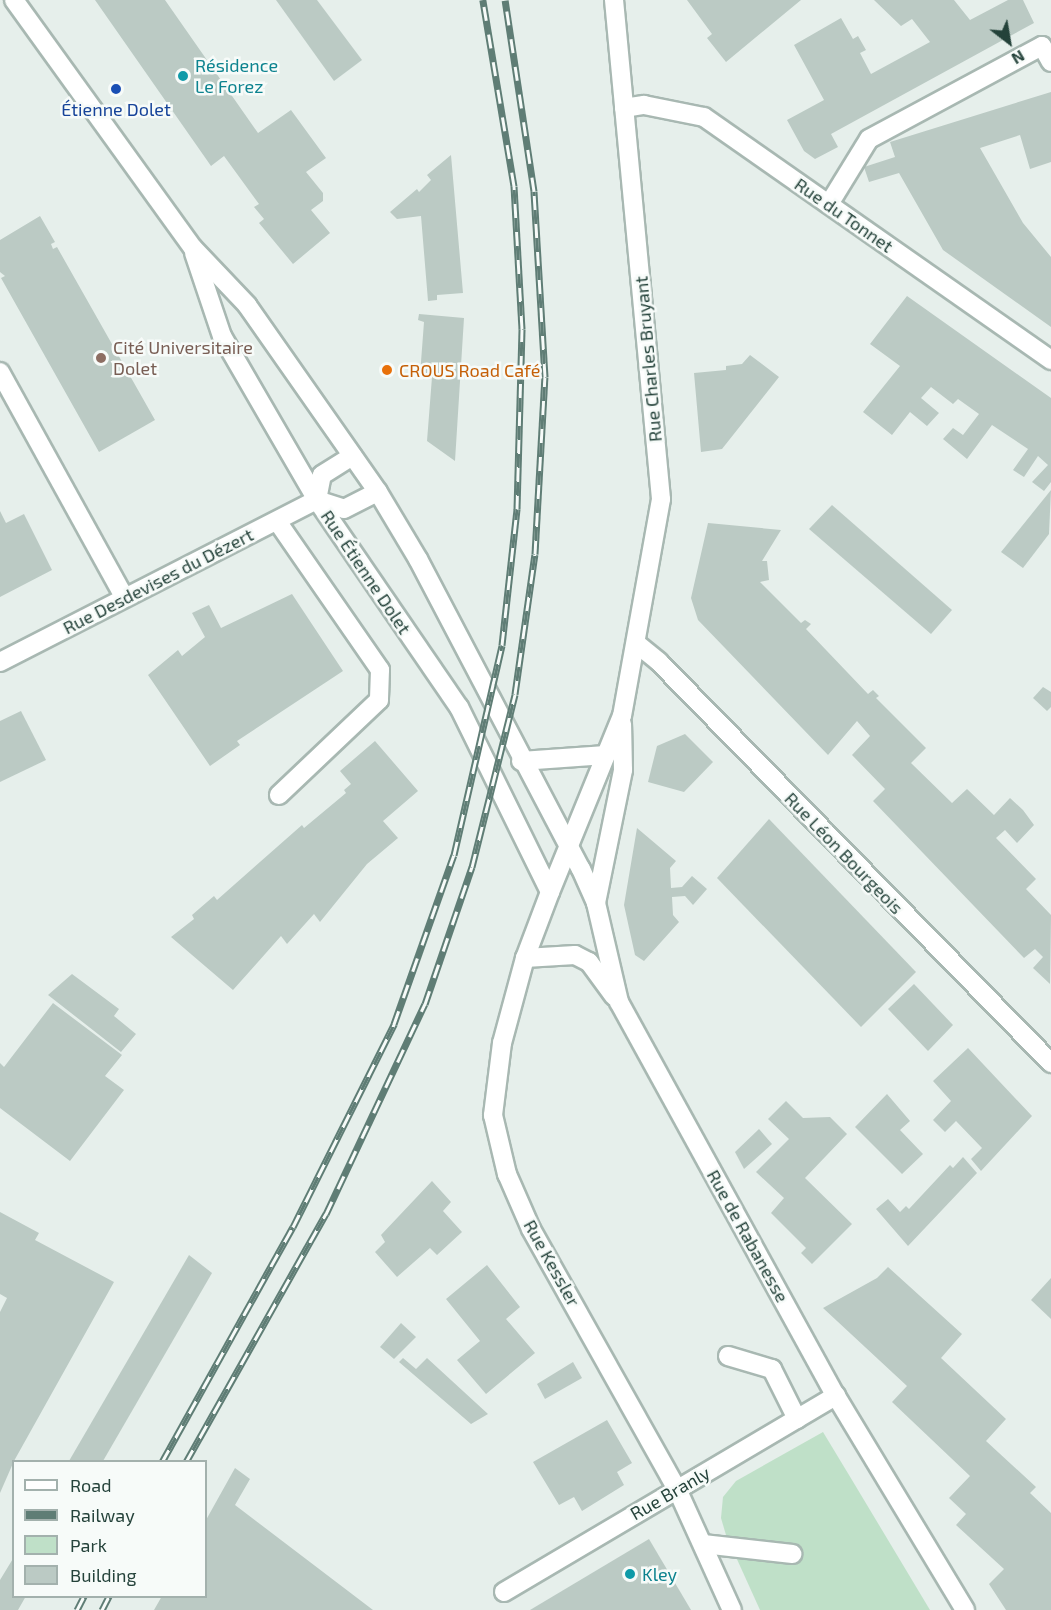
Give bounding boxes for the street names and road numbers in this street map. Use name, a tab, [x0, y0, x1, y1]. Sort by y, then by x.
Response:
street label: Rue du Tonnet	[790, 173, 898, 257]
street label: Rue Charles Bruyant	[630, 275, 666, 443]
street label: Rue Étienne Dolet	[317, 506, 415, 638]
street label: Rue Desdevises du Dézert	[59, 524, 257, 638]
street label: Rue Léon Bourgeois	[780, 788, 908, 918]
street label: Rue de Rabanesse	[703, 1166, 793, 1306]
street label: Rue Kessler	[519, 1216, 585, 1310]
street label: Rue Branly	[626, 1462, 714, 1524]

